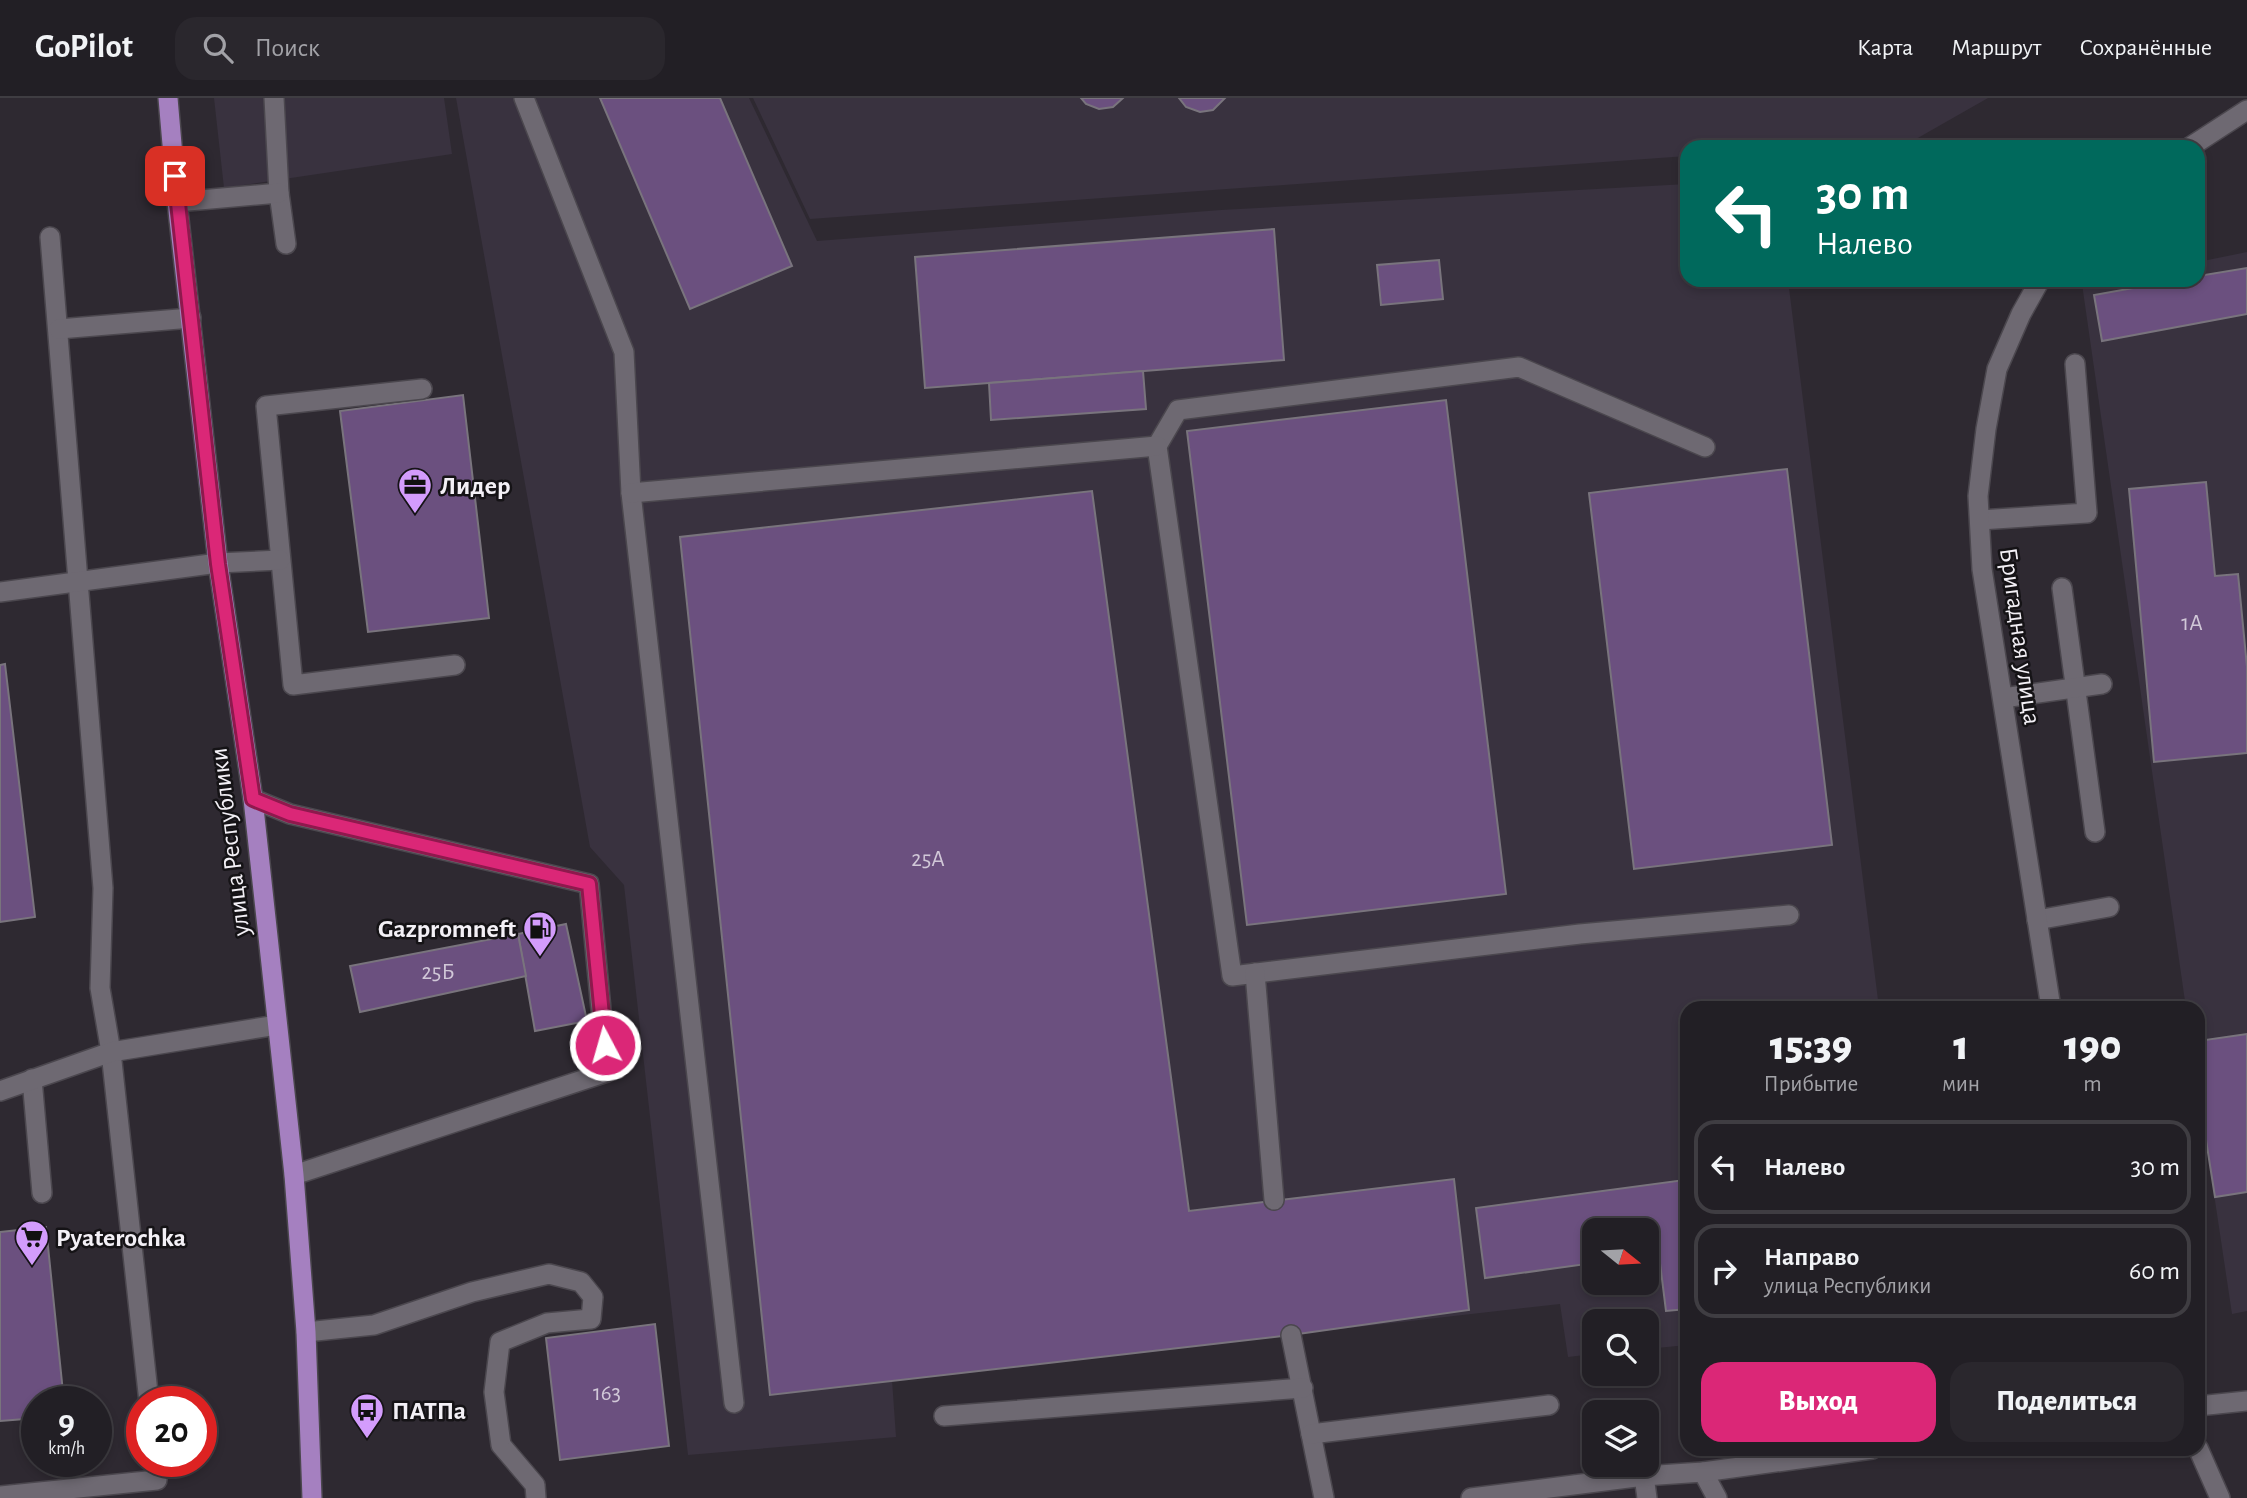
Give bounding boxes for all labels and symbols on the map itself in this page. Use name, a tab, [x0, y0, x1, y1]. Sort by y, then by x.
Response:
pin	[145, 146, 205, 206]
office icon: Лидер	[396, 466, 434, 515]
place label: Лидер	[440, 473, 510, 499]
street label: Бригадная улица	[1995, 546, 2045, 727]
house number: 1А	[2181, 612, 2203, 635]
street label: улица Республики	[206, 746, 255, 938]
house number: 25А	[911, 848, 945, 871]
fuel station icon: Gazpromneft	[521, 909, 559, 958]
place label: Gazpromneft	[378, 916, 516, 942]
house number: 25Б	[421, 961, 455, 984]
position arrow	[568, 1008, 642, 1082]
supermarket icon: Pyaterochka	[13, 1218, 51, 1267]
north arrow	[1582, 1218, 1659, 1295]
place label: Pyaterochka	[56, 1225, 186, 1251]
house number: 163	[593, 1382, 621, 1405]
speed limit sign: 20	[126, 1386, 217, 1477]
bus stop icon: ПАТПа	[348, 1391, 386, 1440]
place label: ПАТПа	[392, 1398, 466, 1424]

